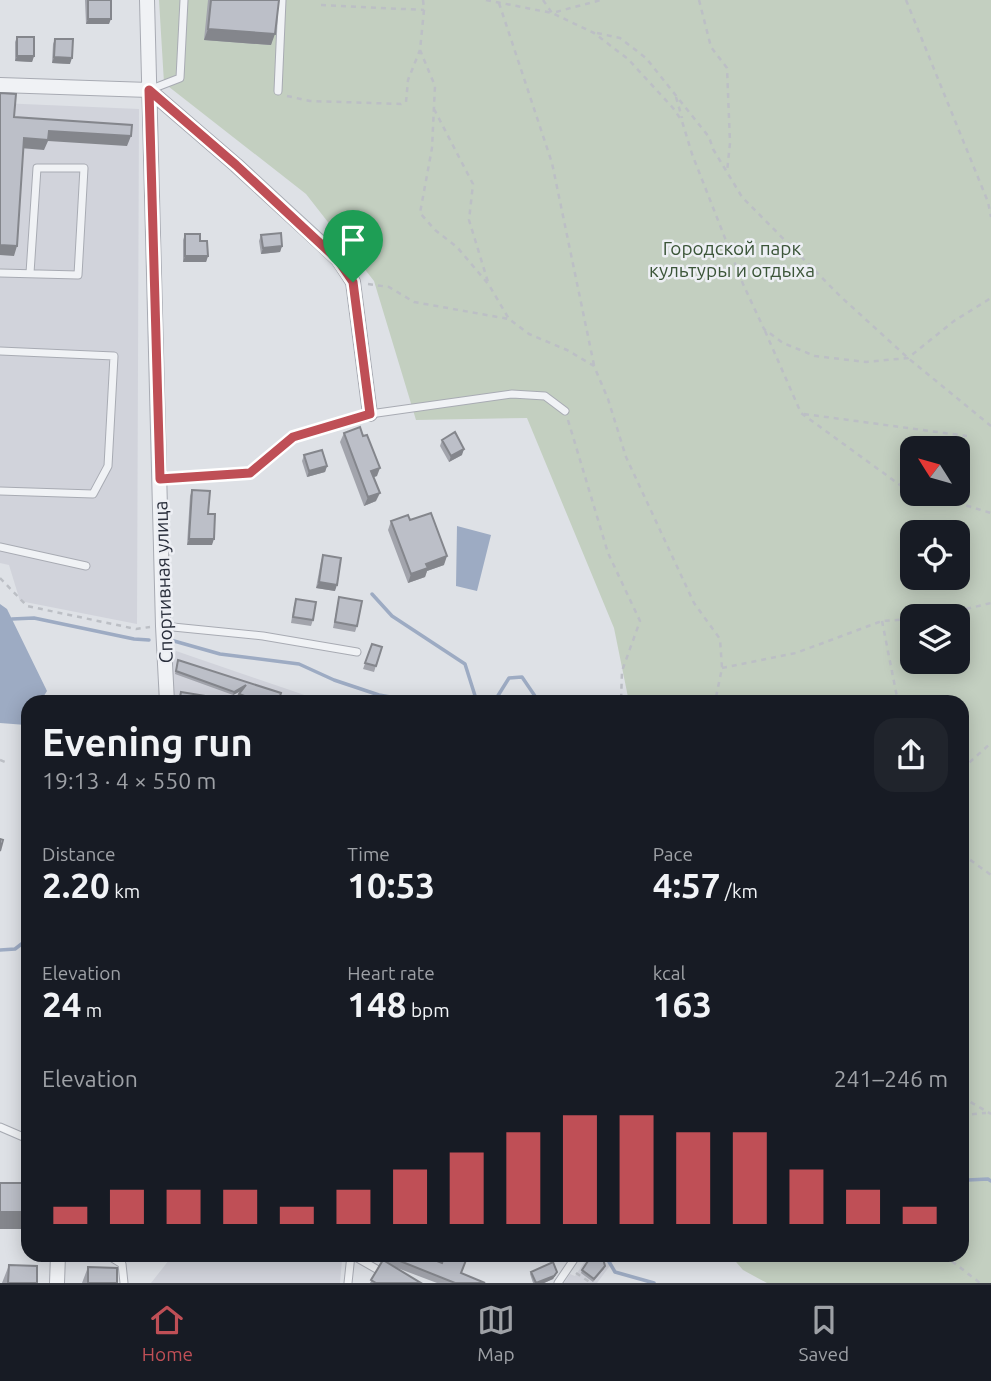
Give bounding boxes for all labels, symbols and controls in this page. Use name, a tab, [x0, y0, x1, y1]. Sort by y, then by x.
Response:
pin	[323, 210, 383, 282]
icon: arrive	[334, 221, 372, 259]
park label: Городской парк культуры и отдыха	[649, 237, 815, 281]
north arrow	[900, 436, 970, 506]
map controls	[900, 436, 970, 674]
street label: Спортивная улица	[149, 500, 177, 664]
button: locate	[900, 520, 970, 590]
button: layers	[900, 604, 970, 674]
button: share	[874, 718, 948, 792]
text: Evening run	[42, 721, 253, 763]
text: 19:13 · 4 × 550 m	[42, 768, 216, 793]
text: Distance	[42, 843, 116, 865]
text: Time	[347, 843, 390, 865]
text: Pace	[653, 843, 693, 865]
text: 2.20	[42, 865, 110, 905]
text: 10:53	[347, 865, 435, 905]
text: 4:57	[653, 865, 721, 905]
text: km	[110, 880, 140, 902]
text: /km	[721, 880, 758, 902]
text: Elevation	[42, 962, 121, 984]
text: Heart rate	[347, 962, 435, 984]
text: kcal	[653, 962, 685, 984]
text: 24	[42, 984, 81, 1024]
text: 148	[347, 984, 407, 1024]
text: 163	[653, 984, 712, 1024]
text: m	[81, 999, 102, 1021]
text: bpm	[407, 999, 450, 1021]
text: Elevation	[42, 1066, 138, 1091]
text: 241–246 m	[834, 1066, 948, 1091]
tab: Home	[142, 1301, 193, 1365]
tab: Map	[477, 1301, 515, 1365]
tab: Saved	[799, 1301, 849, 1365]

